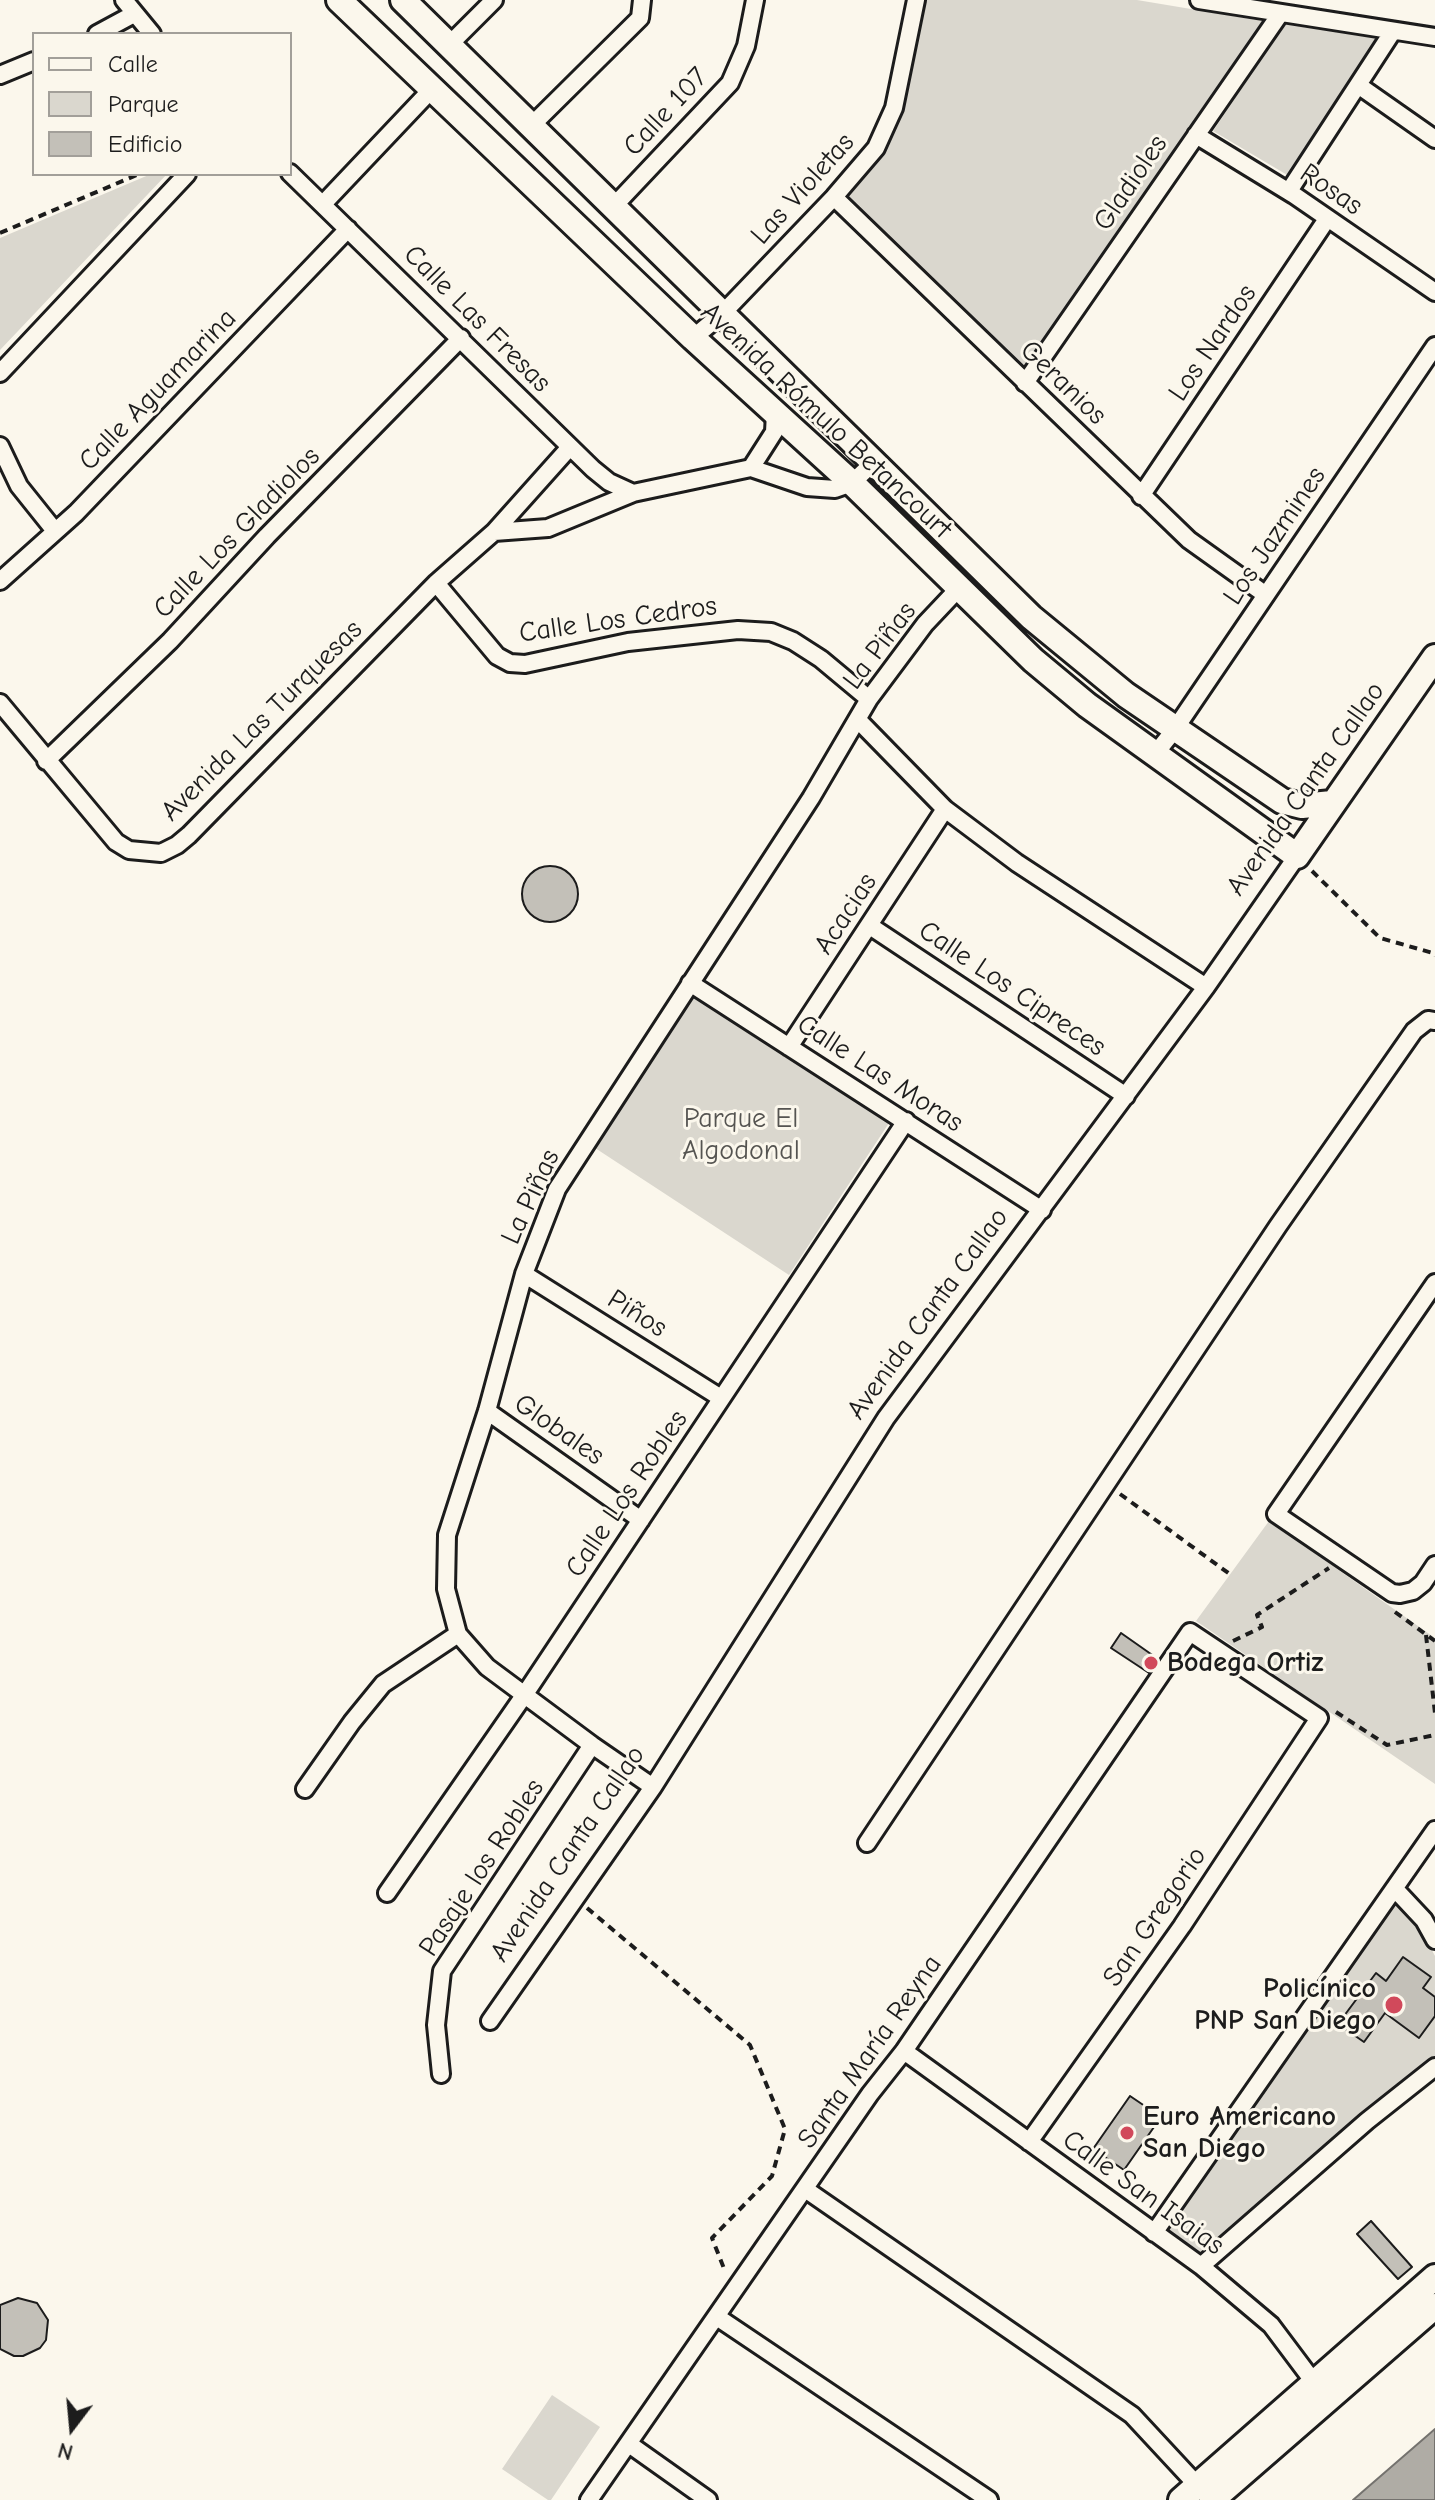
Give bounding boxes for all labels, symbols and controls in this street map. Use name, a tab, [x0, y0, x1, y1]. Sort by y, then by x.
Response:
legend	[32, 32, 292, 176]
text: Calle	[108, 50, 158, 78]
street label: Calle 107	[617, 61, 715, 163]
text: Parque	[108, 90, 179, 118]
street label: Las Violetas	[744, 126, 862, 252]
street label: Gladioles	[1087, 129, 1175, 237]
text: Edificio	[108, 130, 183, 158]
street label: Rosas	[1293, 157, 1369, 223]
street label: Calle Las Fresas	[396, 238, 558, 400]
street label: Los Nardos	[1162, 278, 1264, 408]
street label: Avenida Rómulo Betancourt	[693, 296, 959, 546]
street label: Calle Aguamarina	[72, 302, 244, 478]
street label: Geranios	[1013, 334, 1113, 432]
street label: Calle Los Gladiolos	[147, 440, 327, 626]
street label: Los Jazmines	[1217, 461, 1333, 611]
street label: Calle Los Cedros	[517, 589, 719, 651]
street label: La Piñas	[836, 596, 924, 696]
street label: Avenida Las Turquesas	[154, 613, 370, 829]
street label: Avenida Canta Callao	[1220, 676, 1392, 902]
street label: Acacias	[807, 867, 885, 961]
street label: Calle Los Cipreces	[912, 914, 1112, 1064]
street label: Calle Las Moras	[791, 1008, 969, 1140]
park label: Parque El Algodonal	[682, 1102, 800, 1168]
street label: La Piñas	[494, 1144, 568, 1250]
street label: Avenida Canta Callao	[840, 1202, 1016, 1426]
street label: Piños	[601, 1283, 673, 1345]
street label: Globales	[507, 1387, 611, 1473]
street label: Calle Los Robles	[559, 1404, 695, 1584]
place label: Bodega Ortiz	[1167, 1646, 1324, 1680]
marker: Bodega Ortiz	[1142, 1654, 1160, 1672]
street label: Avenida Canta Callao	[483, 1740, 653, 1968]
street label: Pasaje los Robles	[412, 1773, 552, 1963]
street label: San Gregorio	[1096, 1841, 1214, 1993]
street label: Santa María Reyna	[791, 1949, 949, 2155]
place label: Policínico PNP San Diego	[1194, 1972, 1376, 2038]
marker: Policínico PNP San Diego	[1383, 1994, 1405, 2016]
place label: Euro Americano San Diego	[1143, 2100, 1336, 2166]
street label: Calle San Isaias	[1056, 2123, 1230, 2263]
marker: Euro Americano San Diego	[1118, 2124, 1136, 2142]
north arrow	[32, 2388, 112, 2468]
text: N	[55, 2437, 76, 2466]

